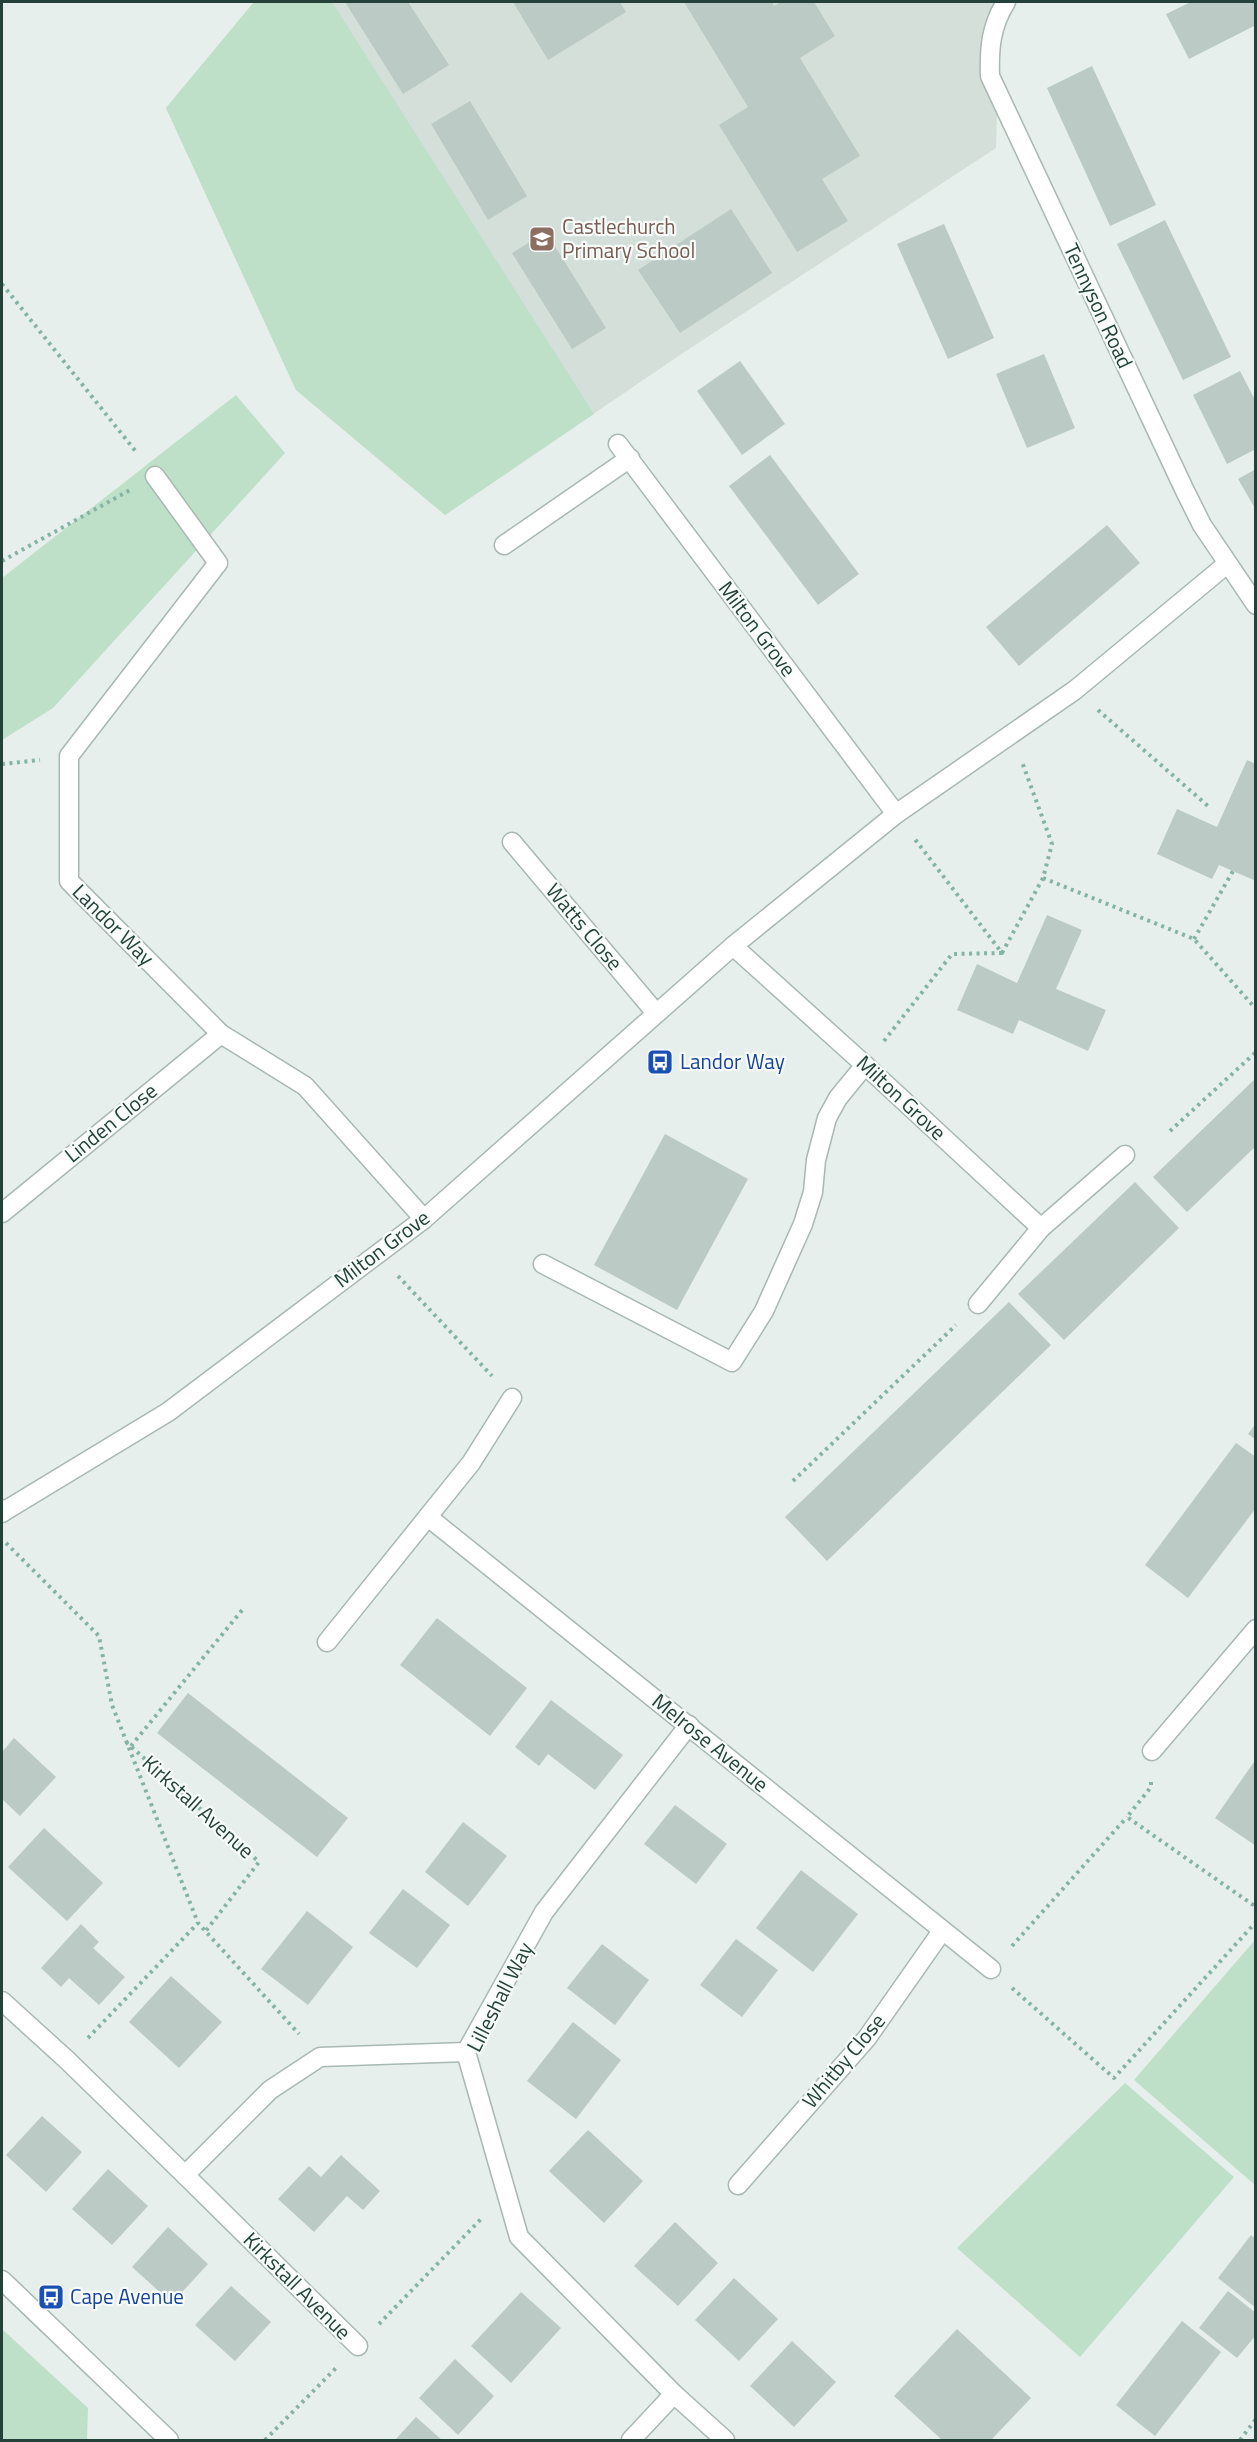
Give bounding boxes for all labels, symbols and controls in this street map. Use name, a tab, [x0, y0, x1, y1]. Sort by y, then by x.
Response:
place label: Castlechurch Primary School	[562, 210, 695, 266]
school or university icon: Castlechurch Primary School	[527, 224, 557, 254]
street label: Tennyson Road	[1056, 238, 1142, 373]
street label: Milton Grove	[711, 574, 805, 683]
street label: Landor Way	[65, 876, 162, 973]
street label: Watts Close	[539, 876, 631, 977]
place label: Landor Way	[680, 1045, 785, 1077]
bus stop icon: Landor Way	[645, 1047, 675, 1077]
street label: Milton Grove	[849, 1047, 954, 1147]
street label: Linden Close	[57, 1075, 164, 1170]
street label: Milton Grove	[327, 1201, 436, 1295]
street label: Melrose Avenue	[645, 1685, 776, 1799]
street label: Kirkstall Avenue	[135, 1747, 262, 1866]
street label: Lilleshall Way	[458, 1936, 541, 2057]
street label: Whitby Close	[794, 2006, 893, 2115]
street label: Kirkstall Avenue	[236, 2224, 359, 2347]
place label: Cape Avenue	[70, 2280, 184, 2312]
bus stop icon: Cape Avenue	[36, 2282, 66, 2312]

